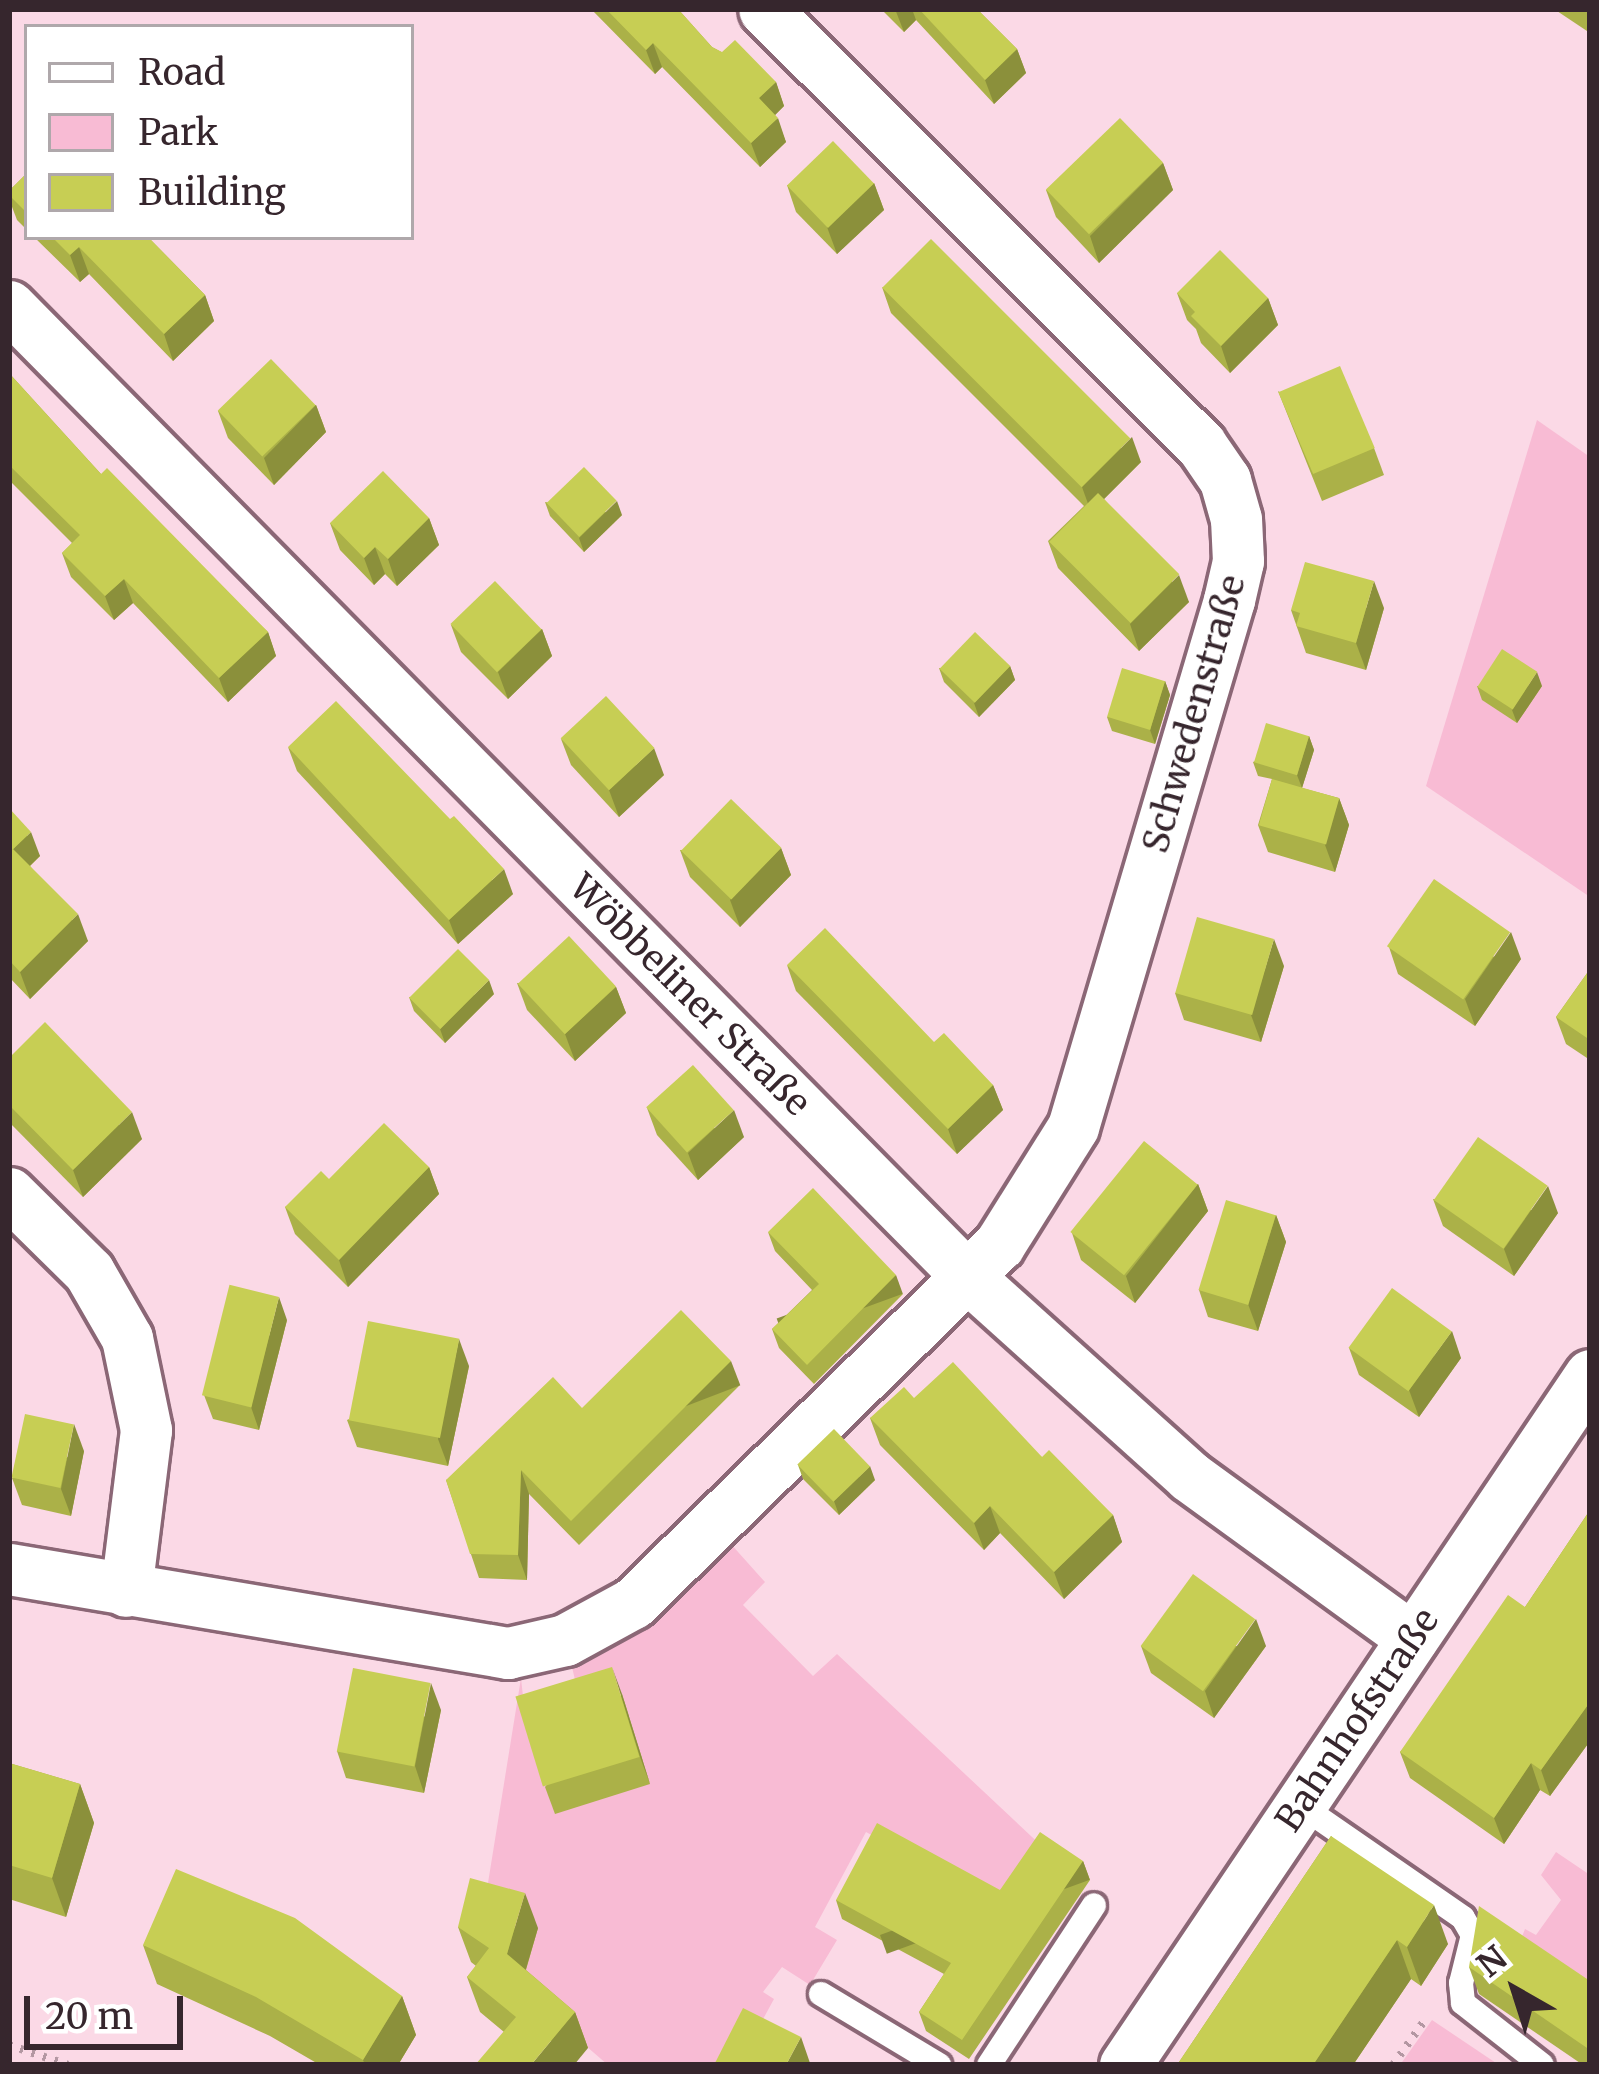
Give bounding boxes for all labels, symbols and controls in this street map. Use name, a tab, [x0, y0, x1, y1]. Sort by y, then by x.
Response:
legend	[24, 24, 414, 240]
text: Road	[138, 50, 225, 95]
text: Park	[138, 110, 218, 155]
text: Building	[138, 170, 286, 215]
street label: Schwedenstraße	[1134, 570, 1254, 858]
street label: Wöbbeliner Straße	[561, 866, 819, 1124]
street label: Bahnhofstraße	[1267, 1600, 1447, 1840]
north arrow	[1455, 1930, 1575, 2050]
text: N	[1469, 1938, 1515, 1986]
scale bar	[30, 1972, 189, 2046]
text: 20 m	[45, 1994, 133, 2039]

